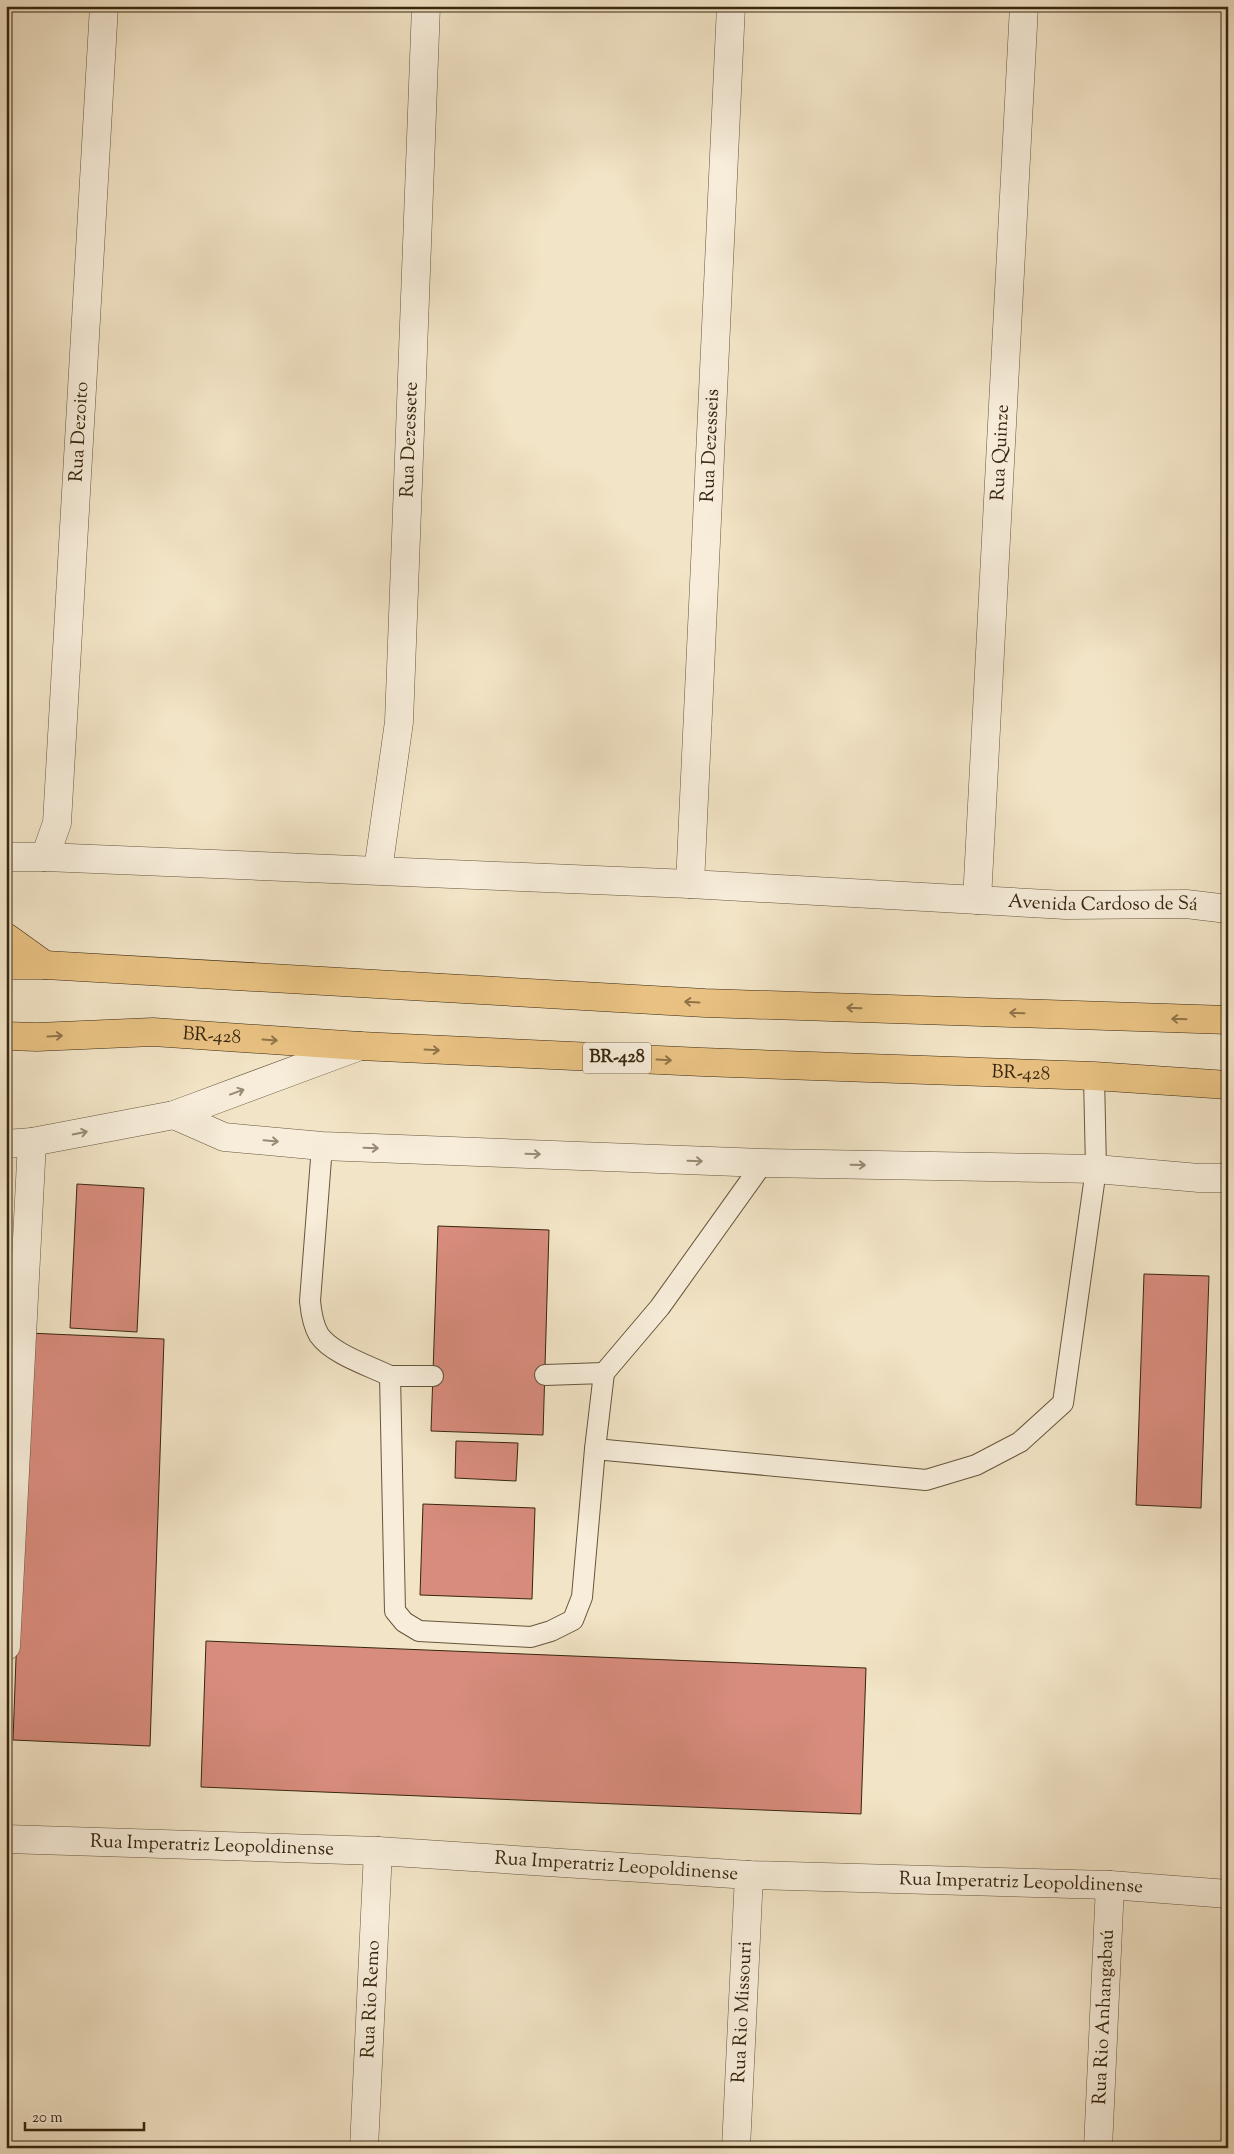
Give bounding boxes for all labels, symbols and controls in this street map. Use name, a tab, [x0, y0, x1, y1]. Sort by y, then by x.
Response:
street label: Rua Dezoito	[63, 381, 96, 483]
street label: Rua Dezessete	[394, 381, 425, 498]
street label: Rua Dezesseis	[694, 388, 727, 503]
street label: Rua Quinze	[985, 404, 1017, 501]
street label: Avenida Cardoso de Sá	[1007, 888, 1200, 919]
one-way arrow	[684, 997, 700, 1006]
one-way arrow	[846, 1003, 862, 1013]
one-way arrow	[1009, 1009, 1025, 1018]
one-way arrow	[1171, 1014, 1187, 1023]
street label: BR-428	[182, 1021, 242, 1051]
one-way arrow	[47, 1032, 63, 1041]
one-way arrow	[261, 1035, 277, 1044]
road number: BR-428	[583, 1042, 651, 1074]
one-way arrow	[424, 1045, 440, 1054]
one-way arrow	[656, 1056, 672, 1065]
street label: BR-428	[991, 1059, 1051, 1088]
one-way arrow	[228, 1087, 244, 1096]
one-way arrow	[72, 1128, 88, 1138]
one-way arrow	[263, 1136, 279, 1146]
one-way arrow	[362, 1143, 378, 1152]
one-way arrow	[525, 1150, 541, 1159]
one-way arrow	[687, 1156, 703, 1165]
one-way arrow	[849, 1160, 865, 1170]
street label: Rua Imperatriz Leopoldinense	[89, 1828, 335, 1863]
street label: Rua Imperatriz Leopoldinense	[494, 1845, 739, 1888]
street label: Rua Imperatriz Leopoldinense	[898, 1866, 1144, 1901]
street label: Rua Rio Anhangabaú	[1086, 1929, 1121, 2105]
street label: Rua Rio Remo	[355, 1939, 387, 2059]
street label: Rua Rio Missouri	[726, 1941, 759, 2084]
scale bar	[25, 2099, 144, 2131]
text: 20 m	[32, 2108, 63, 2129]

